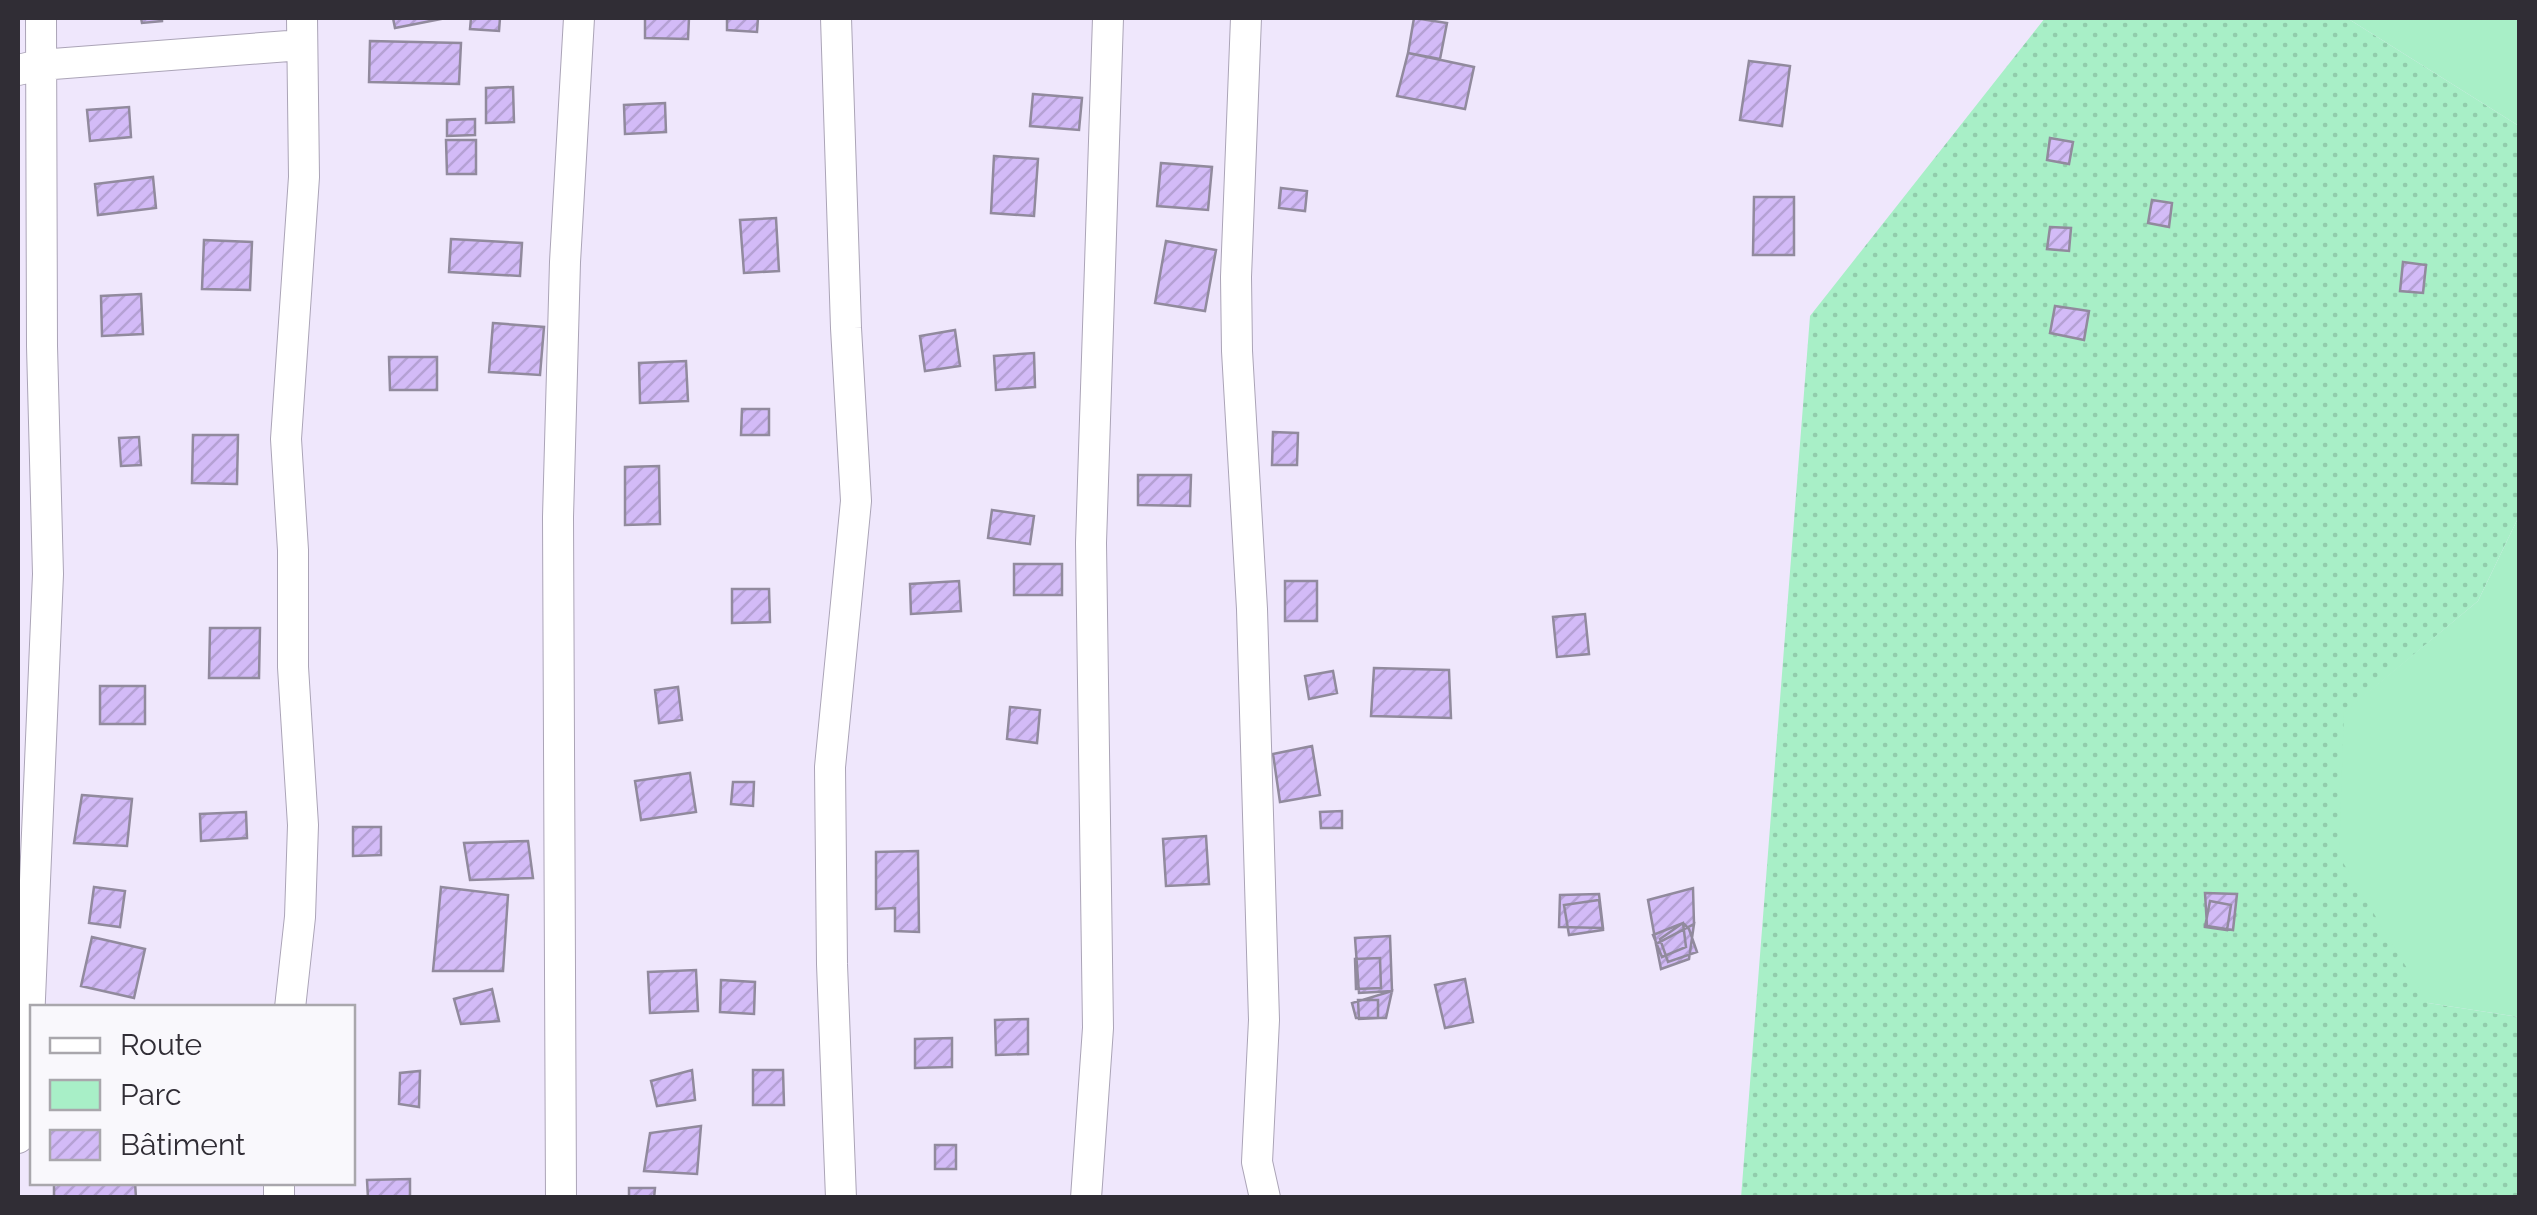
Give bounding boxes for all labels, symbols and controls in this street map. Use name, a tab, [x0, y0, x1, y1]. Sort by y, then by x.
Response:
legend	[30, 1005, 355, 1185]
text: Route	[120, 1027, 202, 1062]
text: Parc	[120, 1077, 181, 1112]
text: Bâtiment	[120, 1127, 245, 1162]

